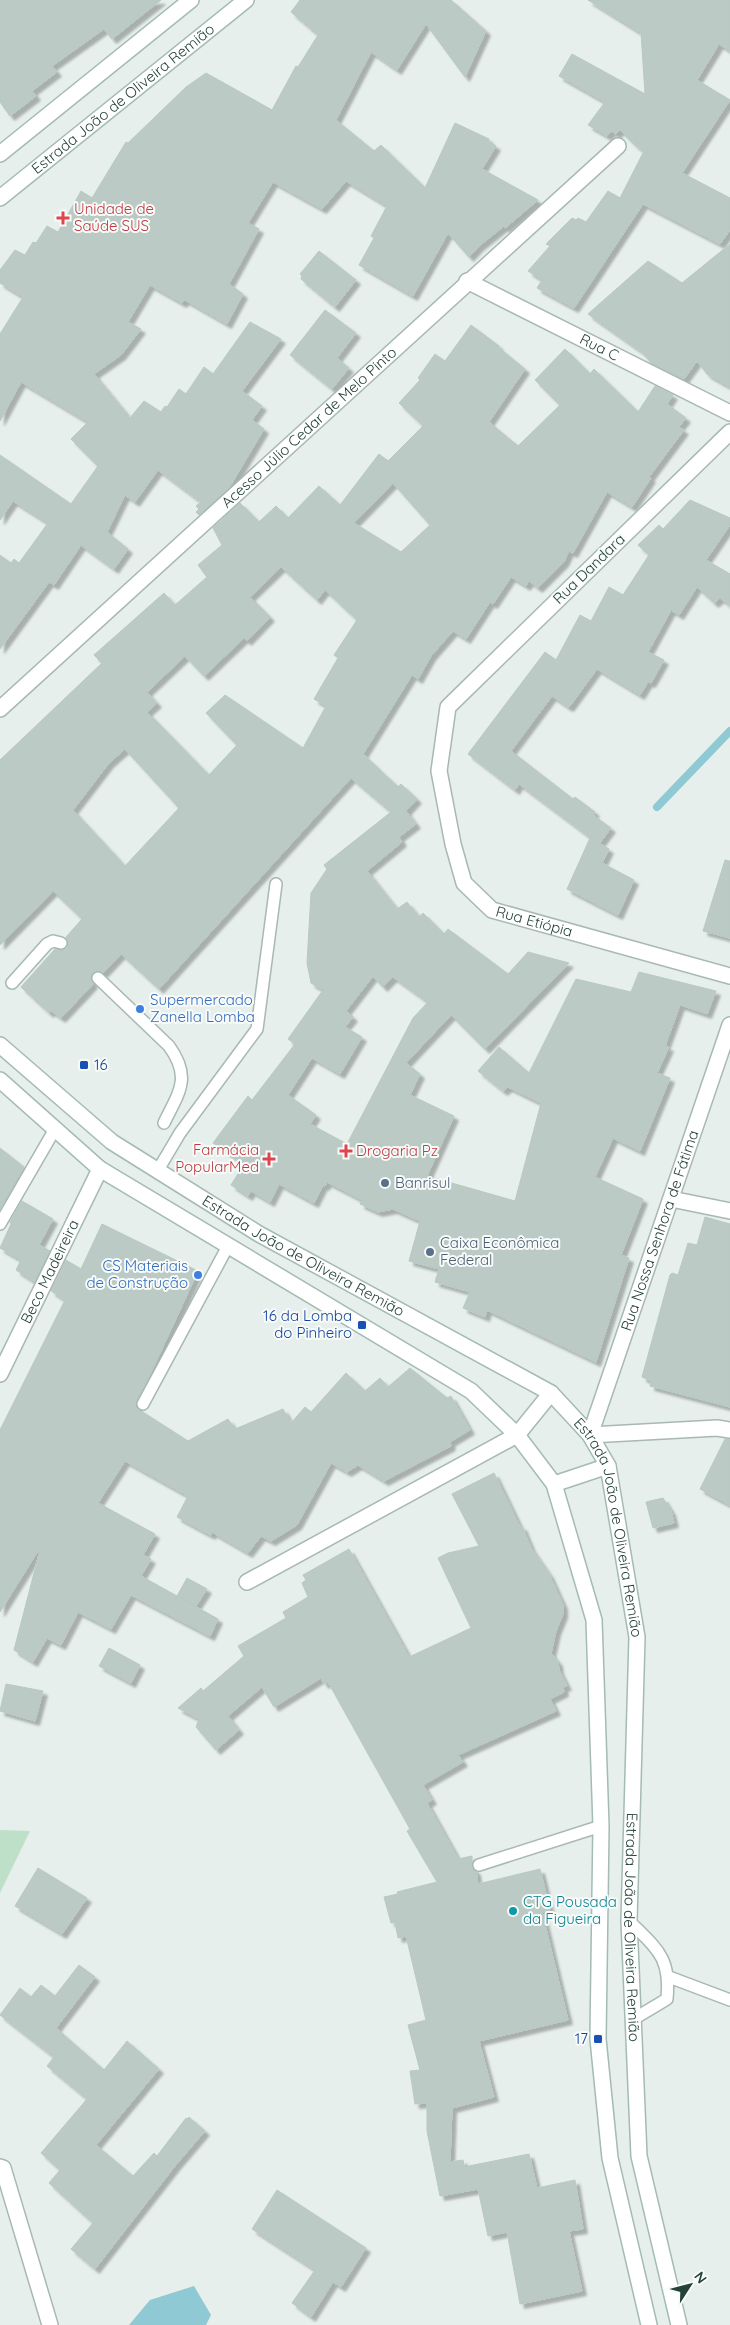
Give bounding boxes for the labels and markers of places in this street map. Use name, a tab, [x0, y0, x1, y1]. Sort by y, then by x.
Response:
place label: Unidade de Saúde SUS	[74, 199, 154, 235]
marker: Unidade de Saúde SUS	[56, 211, 70, 225]
place label: Supermercado Zanella Lomba	[150, 990, 255, 1026]
marker: Supermercado Zanella Lomba	[134, 1003, 146, 1015]
place label: 16	[94, 1055, 108, 1074]
marker: 16	[78, 1059, 90, 1071]
place label: Farmácia PopularMed	[175, 1140, 259, 1176]
place label: Drogaria Pz	[356, 1141, 438, 1160]
marker: Drogaria Pz	[340, 1145, 352, 1157]
marker: Farmácia PopularMed	[263, 1153, 275, 1165]
place label: Banrisul	[395, 1173, 451, 1192]
marker: Banrisul	[379, 1177, 391, 1189]
place label: Caixa Econômica Federal	[440, 1233, 559, 1269]
marker: Caixa Econômica Federal	[424, 1246, 436, 1258]
place label: CS Materiais de Construção	[86, 1256, 188, 1292]
marker: CS Materiais de Construção	[192, 1269, 204, 1281]
place label: 16 da Lomba do Pinheiro	[263, 1306, 352, 1342]
marker: 16 da Lomba do Pinheiro	[356, 1319, 368, 1331]
place label: CTG Pousada da Figueira	[523, 1892, 617, 1928]
marker: CTG Pousada da Figueira	[507, 1905, 519, 1917]
place label: 17	[575, 2029, 588, 2048]
marker: 17	[592, 2033, 604, 2045]

